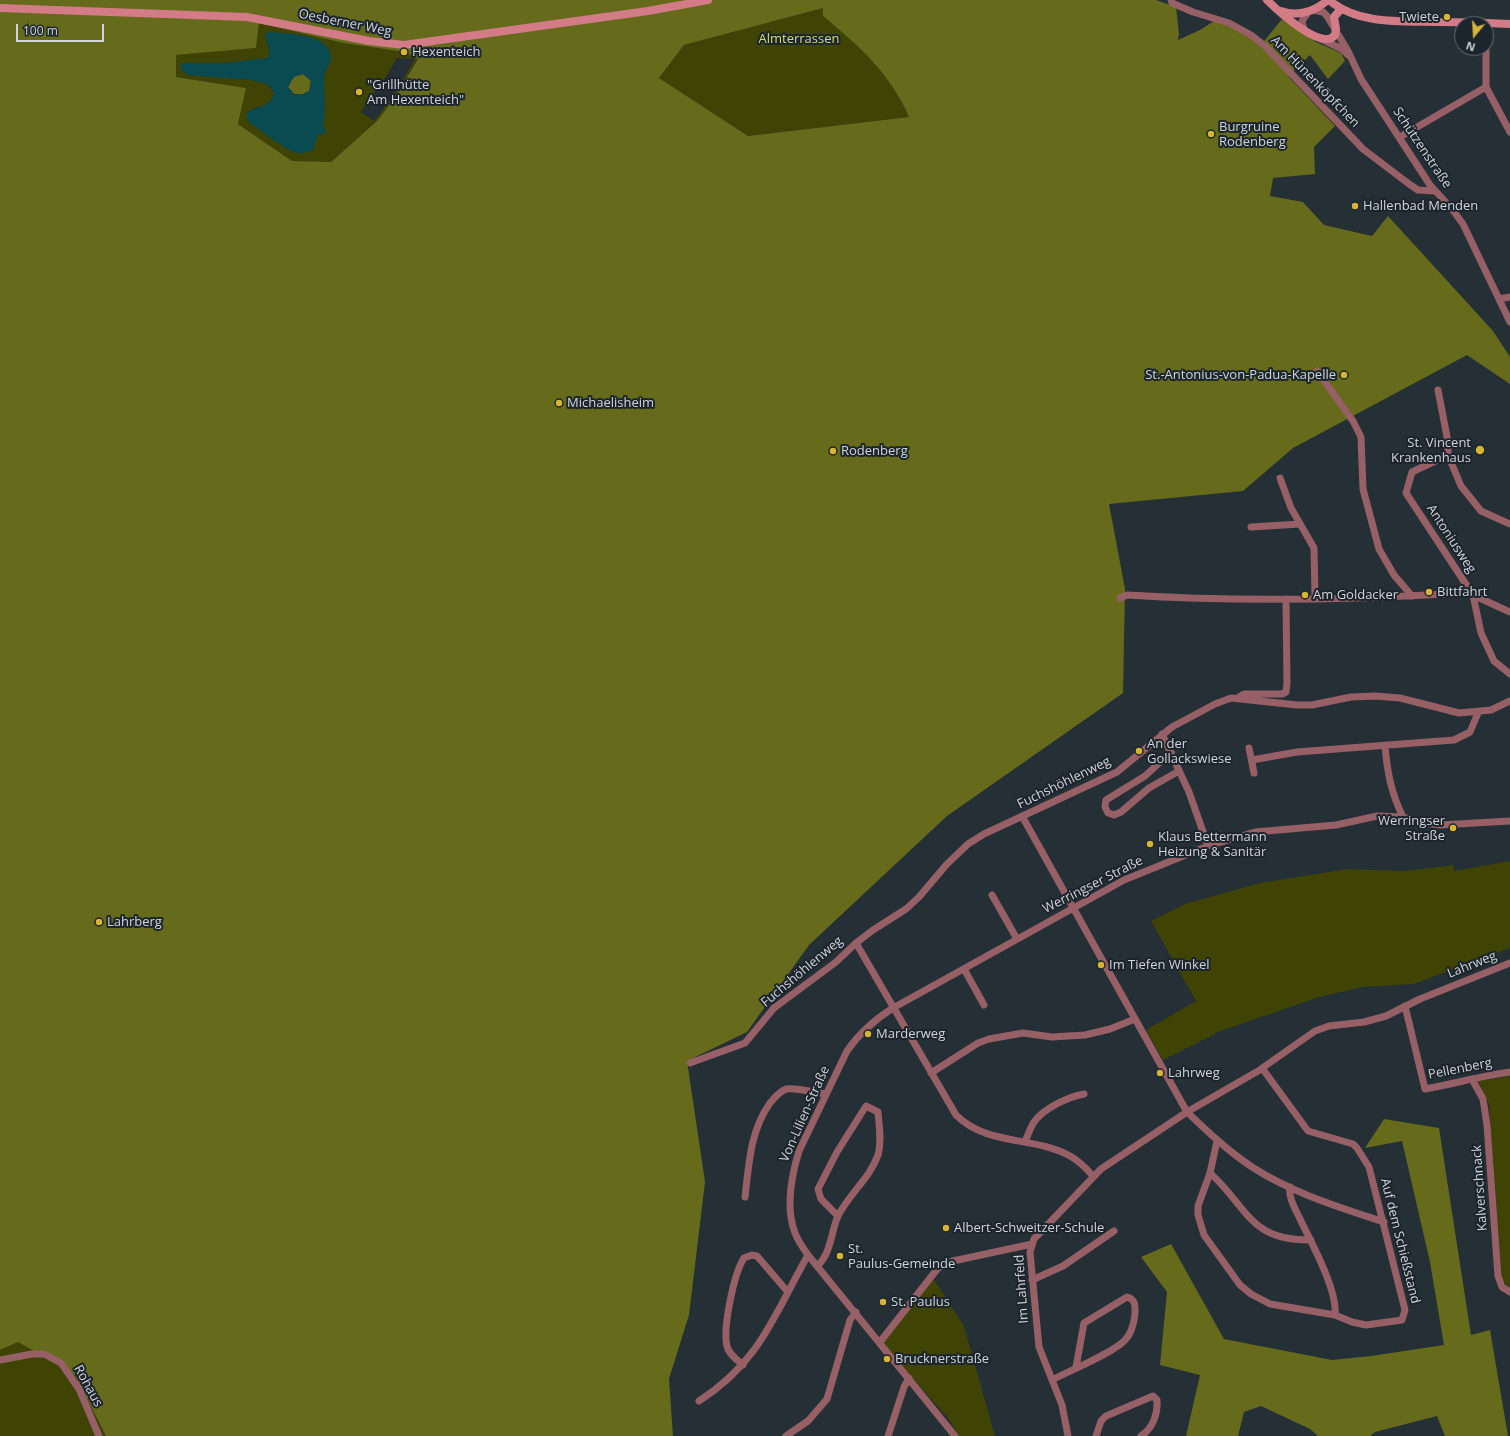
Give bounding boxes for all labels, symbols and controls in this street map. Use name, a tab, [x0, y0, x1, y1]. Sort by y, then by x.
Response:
street label: Oesberner Weg	[297, 6, 393, 40]
place label: Twiete	[1399, 9, 1439, 25]
marker: Twiete	[1442, 12, 1452, 22]
scale bar	[18, 16, 106, 42]
north arrow	[1454, 16, 1494, 56]
text: 100 m	[23, 22, 58, 39]
park label: Almterrassen	[759, 31, 839, 47]
street label: Am Hünenköpfchen	[1267, 33, 1363, 131]
text: N	[1464, 38, 1477, 55]
place label: Hexenteich	[412, 44, 480, 60]
marker: Hexenteich	[399, 47, 409, 57]
place label: "Grillhütte Am Hexenteich"	[367, 77, 464, 108]
marker: "Grillhütte Am Hexenteich"	[354, 87, 364, 97]
street label: Schützenstraße	[1389, 105, 1455, 191]
place label: Burgruine Rodenberg	[1219, 119, 1286, 150]
marker: Burgruine Rodenberg	[1206, 129, 1216, 139]
place label: Hallenbad Menden	[1363, 198, 1478, 214]
marker: Hallenbad Menden	[1350, 201, 1360, 211]
place label: St.-Antonius-von-Padua-Kapelle	[1145, 367, 1336, 383]
marker: St.-Antonius-von-Padua-Kapelle	[1339, 370, 1349, 380]
place label: Michaelisheim	[567, 395, 654, 411]
marker: Michaelisheim	[554, 398, 564, 408]
place label: St. Vincent Krankenhaus	[1391, 435, 1471, 466]
place label: Rodenberg	[841, 443, 908, 459]
marker: St. Vincent Krankenhaus	[1474, 444, 1486, 456]
marker: Rodenberg	[828, 446, 838, 456]
street label: Antoniusweg	[1423, 502, 1479, 576]
place label: Bittfahrt	[1437, 584, 1487, 600]
place label: Am Goldacker	[1313, 587, 1398, 603]
marker: Bittfahrt	[1424, 587, 1434, 597]
marker: Am Goldacker	[1300, 590, 1310, 600]
place label: An der Gollackswiese	[1147, 736, 1231, 767]
marker: An der Gollackswiese	[1134, 746, 1144, 756]
street label: Fuchshöhlenweg	[1015, 754, 1113, 812]
place label: Werringser Straße	[1378, 813, 1445, 844]
marker: Werringser Straße	[1448, 823, 1458, 833]
place label: Klaus Bettermann Heizung & Sanitär	[1158, 829, 1267, 860]
marker: Klaus Bettermann Heizung & Sanitär	[1145, 839, 1155, 849]
street label: Werringser Straße	[1040, 853, 1146, 917]
place label: Lahrberg	[107, 914, 162, 930]
marker: Lahrberg	[94, 917, 104, 927]
street label: Fuchshöhlenweg	[758, 933, 846, 1011]
street label: Lahrweg	[1445, 948, 1499, 982]
place label: Im Tiefen Winkel	[1109, 957, 1209, 973]
marker: Im Tiefen Winkel	[1096, 960, 1106, 970]
place label: Marderweg	[876, 1026, 945, 1042]
marker: Marderweg	[863, 1029, 873, 1039]
street label: Pellenberg	[1427, 1055, 1493, 1083]
street label: Von-Lilien-Straße	[777, 1064, 833, 1164]
place label: Lahrweg	[1168, 1065, 1220, 1081]
marker: Lahrweg	[1155, 1068, 1165, 1078]
street label: Kalverschnack	[1469, 1144, 1491, 1232]
street label: Auf dem Schießstand	[1377, 1177, 1423, 1305]
place label: Albert-Schweitzer-Schule	[954, 1220, 1104, 1236]
marker: Albert-Schweitzer-Schule	[941, 1223, 951, 1233]
place label: St. Paulus-Gemeinde	[848, 1241, 955, 1272]
marker: St. Paulus-Gemeinde	[835, 1251, 845, 1261]
street label: Im Lahrfeld	[1012, 1254, 1032, 1324]
place label: St. Paulus	[891, 1294, 950, 1310]
marker: St. Paulus	[878, 1297, 888, 1307]
place label: Brucknerstraße	[895, 1351, 989, 1367]
marker: Brucknerstraße	[882, 1354, 892, 1364]
street label: Rohaus	[70, 1362, 106, 1410]

